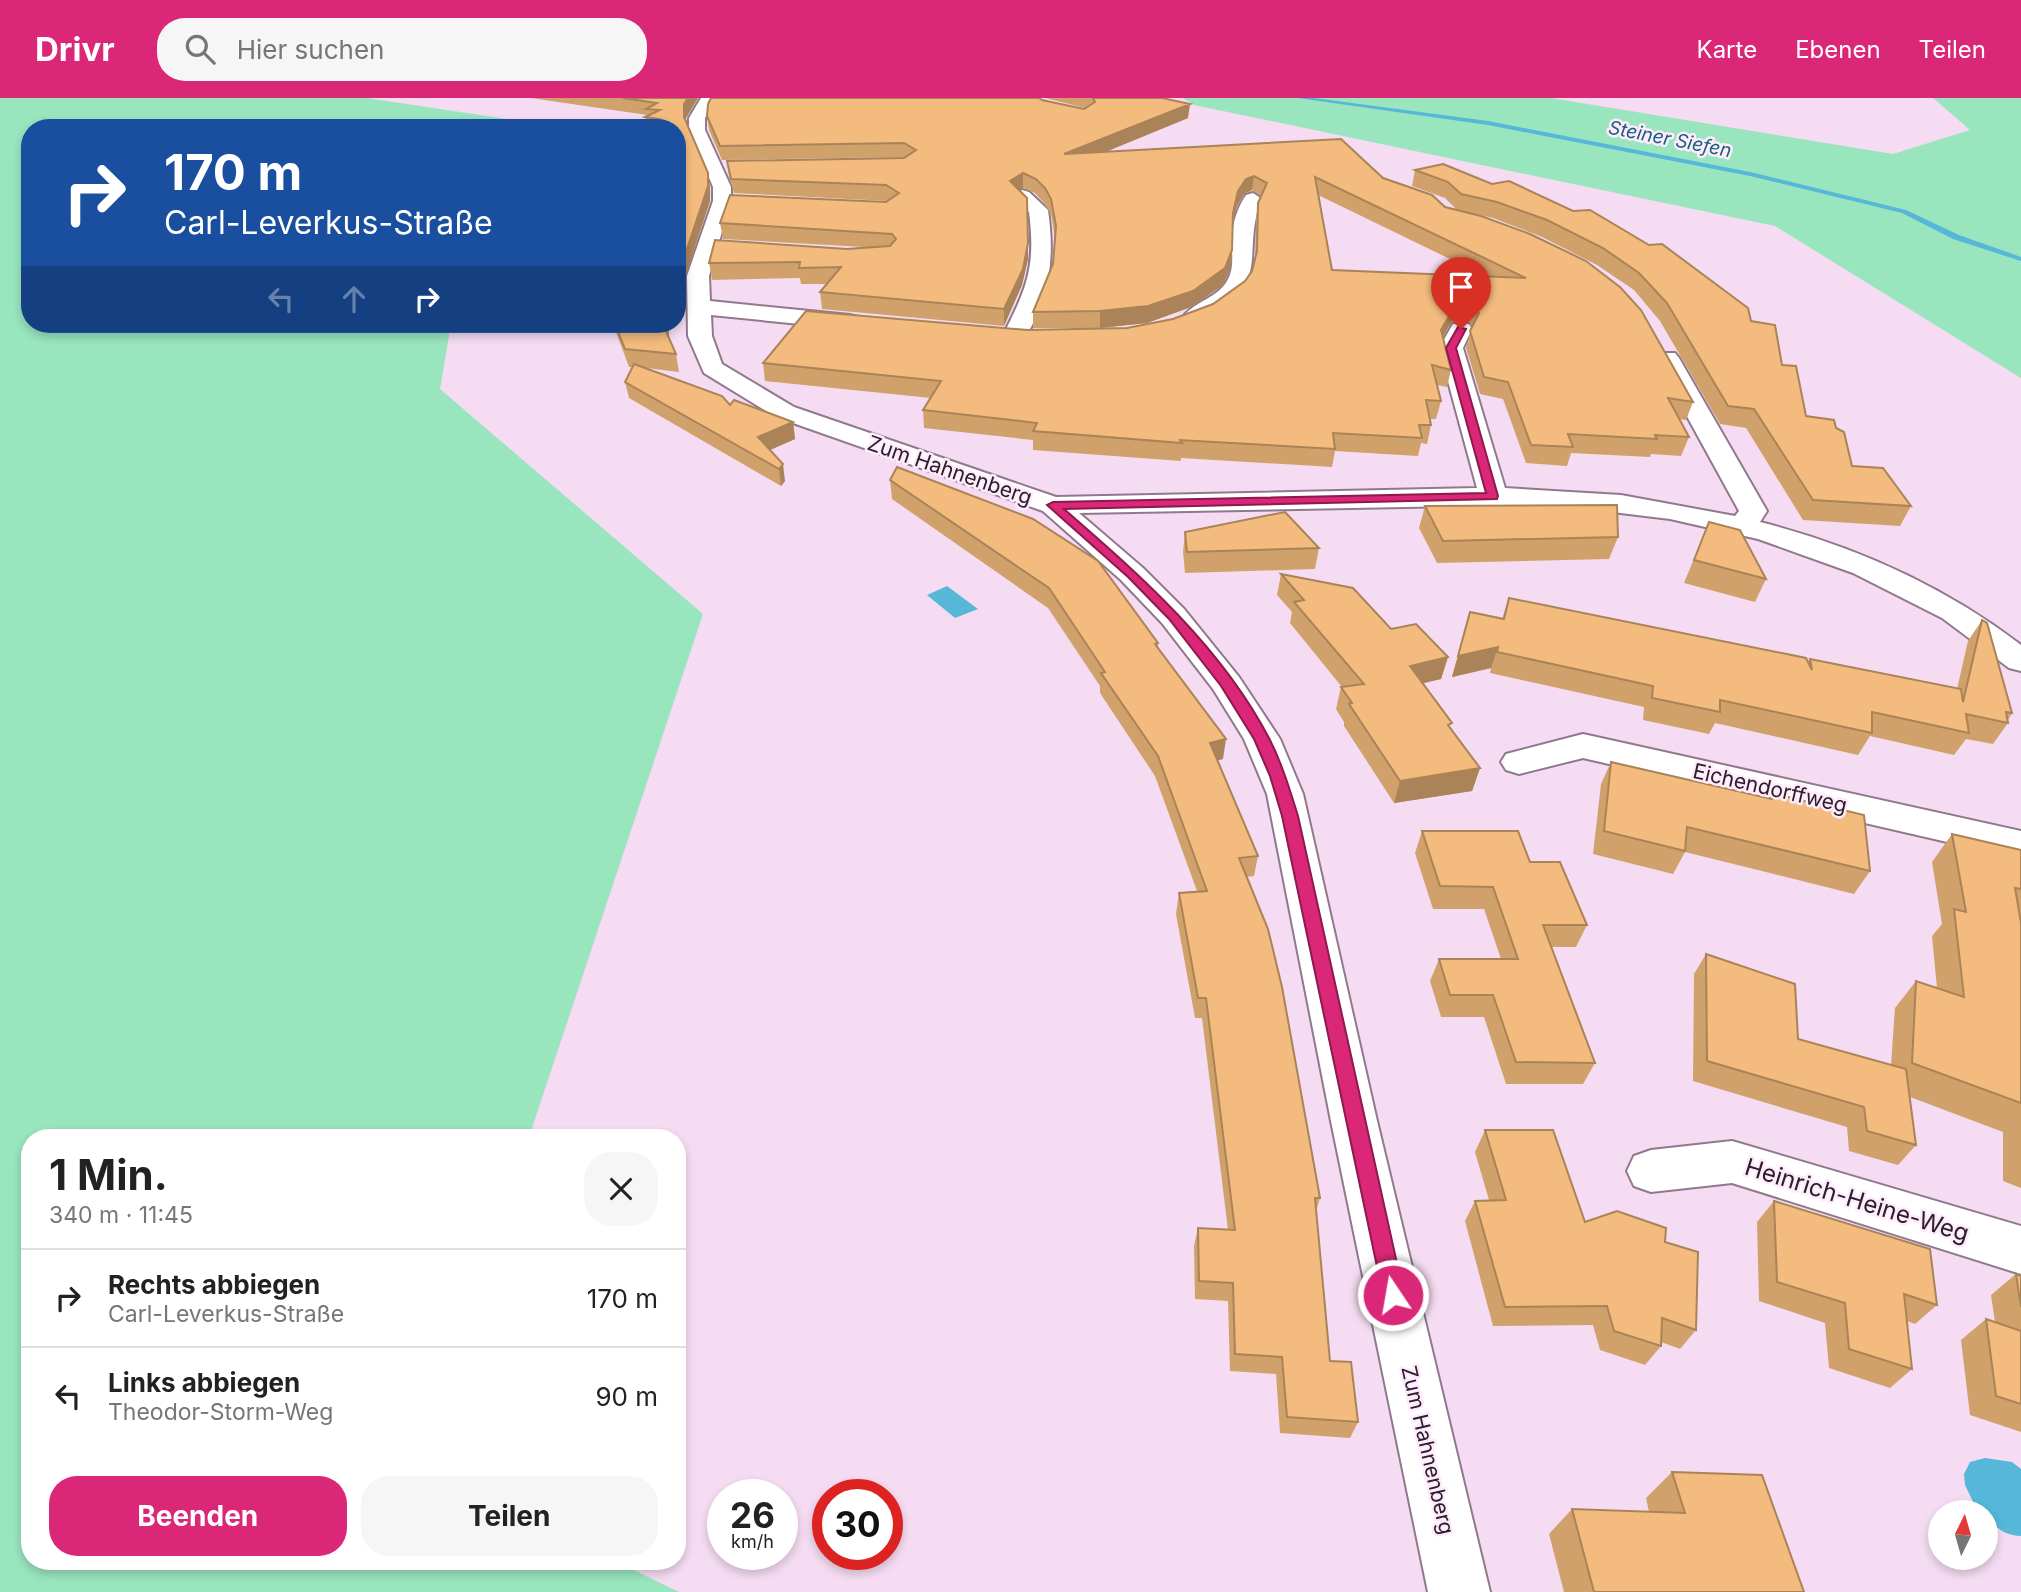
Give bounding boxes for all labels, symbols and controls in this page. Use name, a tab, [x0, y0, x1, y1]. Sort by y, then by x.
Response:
search box	[157, 18, 647, 81]
text: Drivr	[35, 29, 115, 69]
icon: search	[181, 30, 219, 68]
text: Hier suchen	[237, 34, 384, 65]
text: Karte	[1697, 35, 1757, 64]
text: Ebenen	[1795, 35, 1881, 64]
text: Teilen	[1919, 35, 1986, 64]
water label: Steiner Siefen	[1607, 116, 1733, 162]
text: 170 m	[164, 143, 302, 202]
icon: right	[49, 147, 140, 238]
text: Carl-Leverkus-Straße	[164, 203, 493, 242]
pin	[1431, 257, 1491, 329]
icon: arrive	[1442, 268, 1480, 306]
icon: left	[262, 280, 300, 318]
icon: ahead	[335, 280, 373, 318]
icon: right	[408, 280, 446, 318]
street label: Zum Hahnenberg	[864, 430, 1036, 510]
street label: Eichendorffweg	[1690, 758, 1850, 818]
text: 1 Min.	[49, 1149, 168, 1200]
button: close	[584, 1152, 658, 1226]
street label: Heinrich-Heine-Weg	[1741, 1152, 1973, 1248]
text: 340 m · 11:45	[49, 1201, 193, 1229]
position arrow	[1356, 1258, 1430, 1332]
text: Rechts abbiegen	[108, 1269, 320, 1300]
icon: right	[49, 1279, 87, 1317]
text: 170 m	[587, 1283, 658, 1314]
text: Carl-Leverkus-Straße	[108, 1300, 344, 1328]
street label: Zum Hahnenberg	[1396, 1363, 1460, 1537]
text: Links abbiegen	[108, 1367, 300, 1398]
icon: left	[49, 1377, 87, 1415]
text: 90 m	[595, 1381, 658, 1412]
text: Theodor-Storm-Weg	[108, 1398, 333, 1426]
button: Beenden	[49, 1476, 347, 1556]
button: Teilen	[361, 1476, 658, 1556]
speed limit sign: 30	[812, 1479, 903, 1570]
text: 26	[730, 1494, 775, 1536]
north arrow	[1928, 1500, 1998, 1570]
map controls	[1928, 1500, 1998, 1570]
text: km/h	[731, 1531, 774, 1552]

